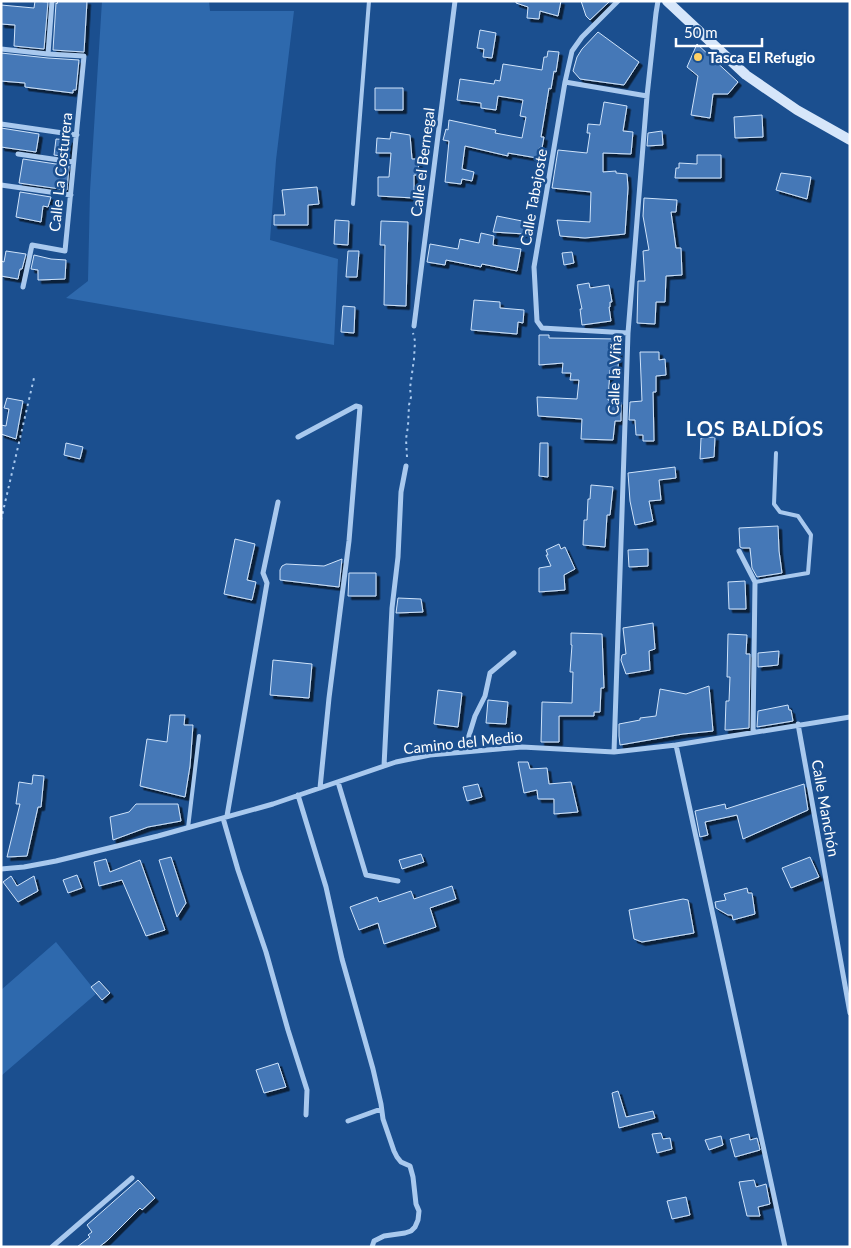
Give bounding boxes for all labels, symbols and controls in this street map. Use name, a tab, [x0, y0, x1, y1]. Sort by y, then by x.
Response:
scale bar	[676, 15, 762, 47]
text: 50 m	[684, 23, 718, 41]
place label: Tasca El Refugio	[708, 48, 816, 66]
marker: Tasca El Refugio	[692, 51, 704, 63]
street label: Calle el Bernegal	[406, 106, 438, 218]
street label: Calle La Costurera	[45, 111, 75, 233]
street label: Calle Tabajoste	[516, 147, 550, 247]
street label: Calle la Viña	[604, 335, 624, 415]
district label: LOS BALDÍOS	[686, 416, 824, 440]
street label: Camino del Medio	[402, 727, 524, 757]
street label: Calle Manchón	[809, 758, 843, 858]

